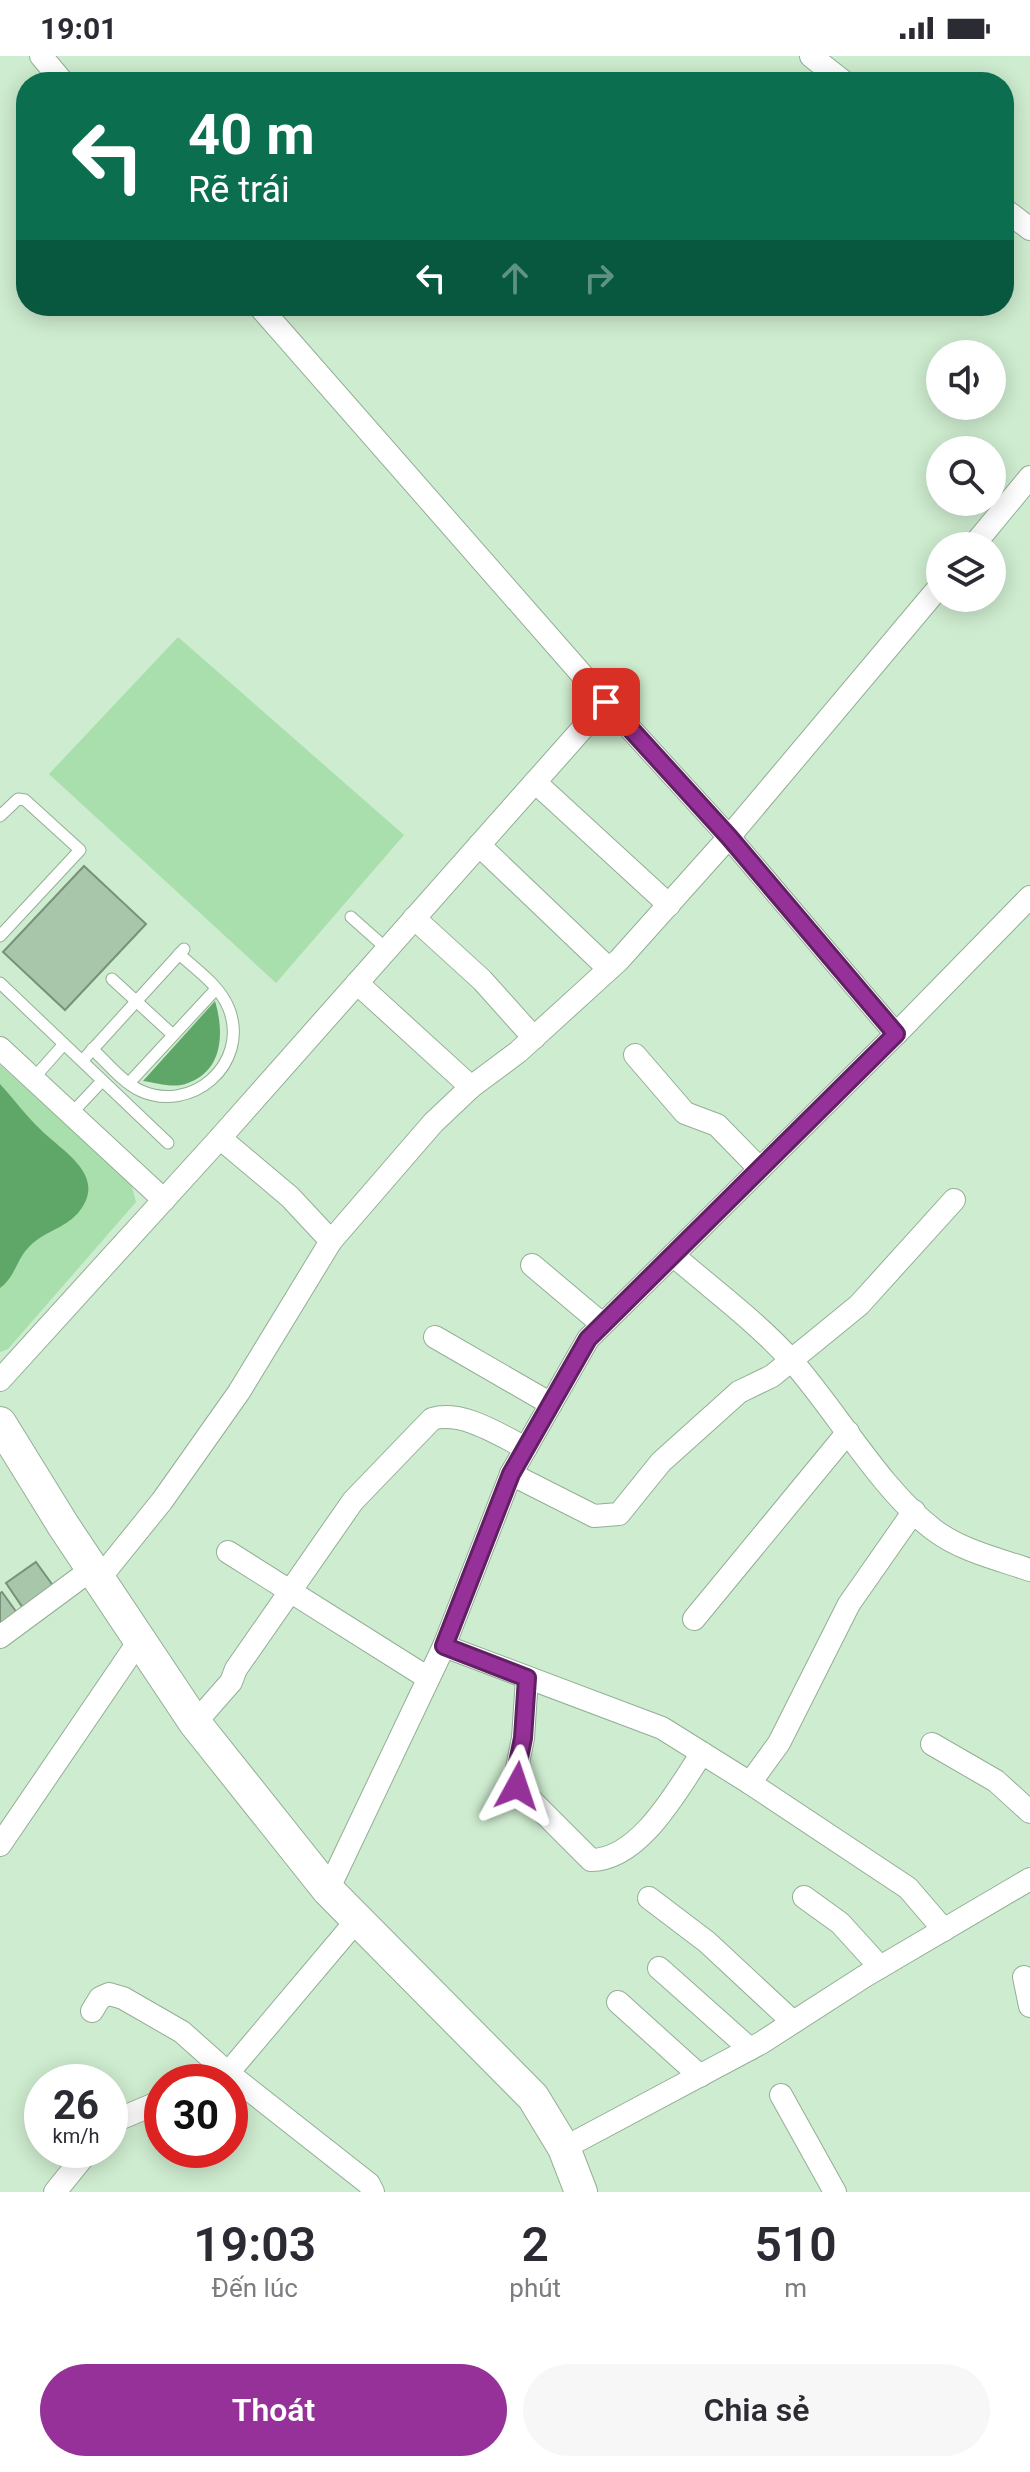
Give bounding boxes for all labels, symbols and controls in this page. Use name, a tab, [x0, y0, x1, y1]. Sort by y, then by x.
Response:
text: 19:01	[40, 11, 117, 46]
text: 40 m	[188, 102, 315, 168]
icon: left	[56, 104, 160, 208]
text: Rẽ trái	[188, 169, 290, 211]
icon: left	[409, 256, 453, 300]
icon: ahead	[493, 256, 537, 300]
icon: right	[577, 256, 621, 300]
map controls	[926, 340, 1006, 612]
button: sound	[926, 340, 1006, 420]
button: search	[926, 436, 1006, 516]
button: layers	[926, 532, 1006, 612]
pin	[572, 668, 640, 736]
icon: arrive	[584, 680, 628, 724]
position arrow	[475, 1744, 559, 1828]
speed limit sign: 30	[144, 2064, 248, 2168]
text: 26	[53, 2082, 99, 2129]
text: km/h	[53, 2124, 99, 2148]
text: 19:03	[193, 2216, 316, 2273]
text: 2	[522, 2216, 549, 2273]
text: 510	[754, 2216, 837, 2273]
text: Đến lúc	[212, 2273, 298, 2303]
text: phút	[509, 2273, 561, 2303]
text: m	[784, 2273, 807, 2303]
button: Thoát	[40, 2364, 507, 2456]
button: Chia sẻ	[523, 2364, 990, 2456]

